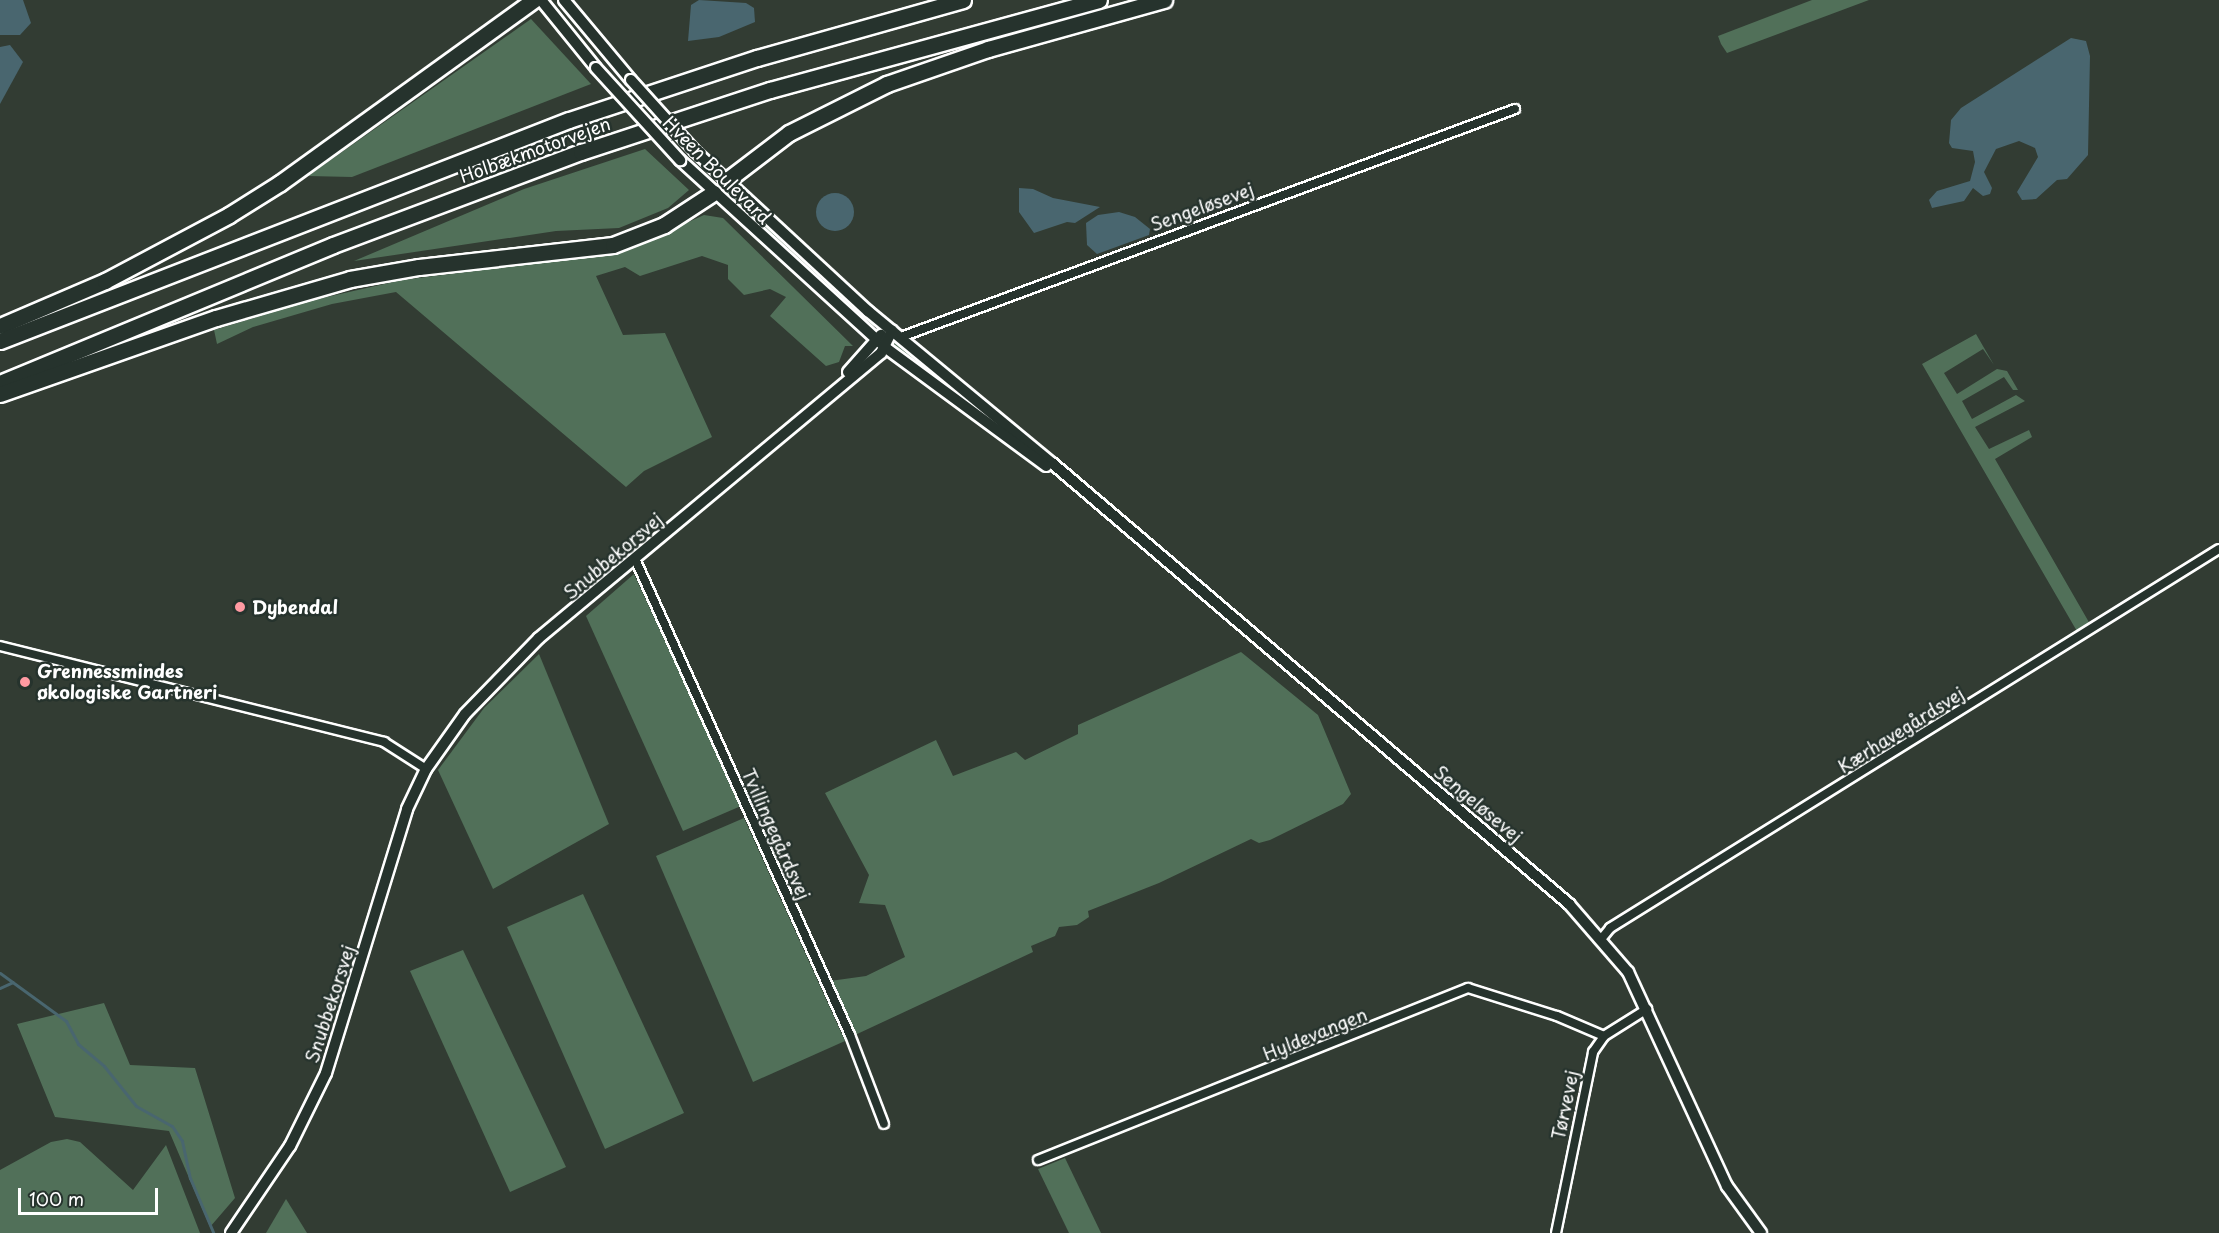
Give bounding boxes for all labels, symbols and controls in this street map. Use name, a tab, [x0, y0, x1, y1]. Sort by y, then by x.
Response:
street label: Hveen Boulevard	[658, 111, 776, 229]
street label: Holbækmotorvejen	[457, 113, 613, 187]
street label: Sengeløsevej	[1147, 178, 1257, 236]
street label: Snubbekorsvej	[559, 508, 667, 604]
place label: Dybendal	[252, 596, 338, 618]
marker: Dybendal	[233, 600, 247, 614]
place label: Grennessmindes økologiske Gartneri	[37, 661, 218, 704]
marker: Grennessmindes økologiske Gartneri	[18, 675, 32, 689]
street label: Kærhavegårdsvej	[1834, 683, 1968, 777]
street label: Sengeløsevej	[1429, 761, 1527, 847]
street label: Tvillingegårdsvej	[737, 765, 815, 903]
street label: Snubbekorsvej	[301, 942, 359, 1066]
street label: Hyldevangen	[1260, 1003, 1370, 1065]
street label: Tørvevej	[1547, 1068, 1583, 1142]
scale bar	[21, 1176, 160, 1214]
text: 100 m	[29, 1185, 84, 1212]

